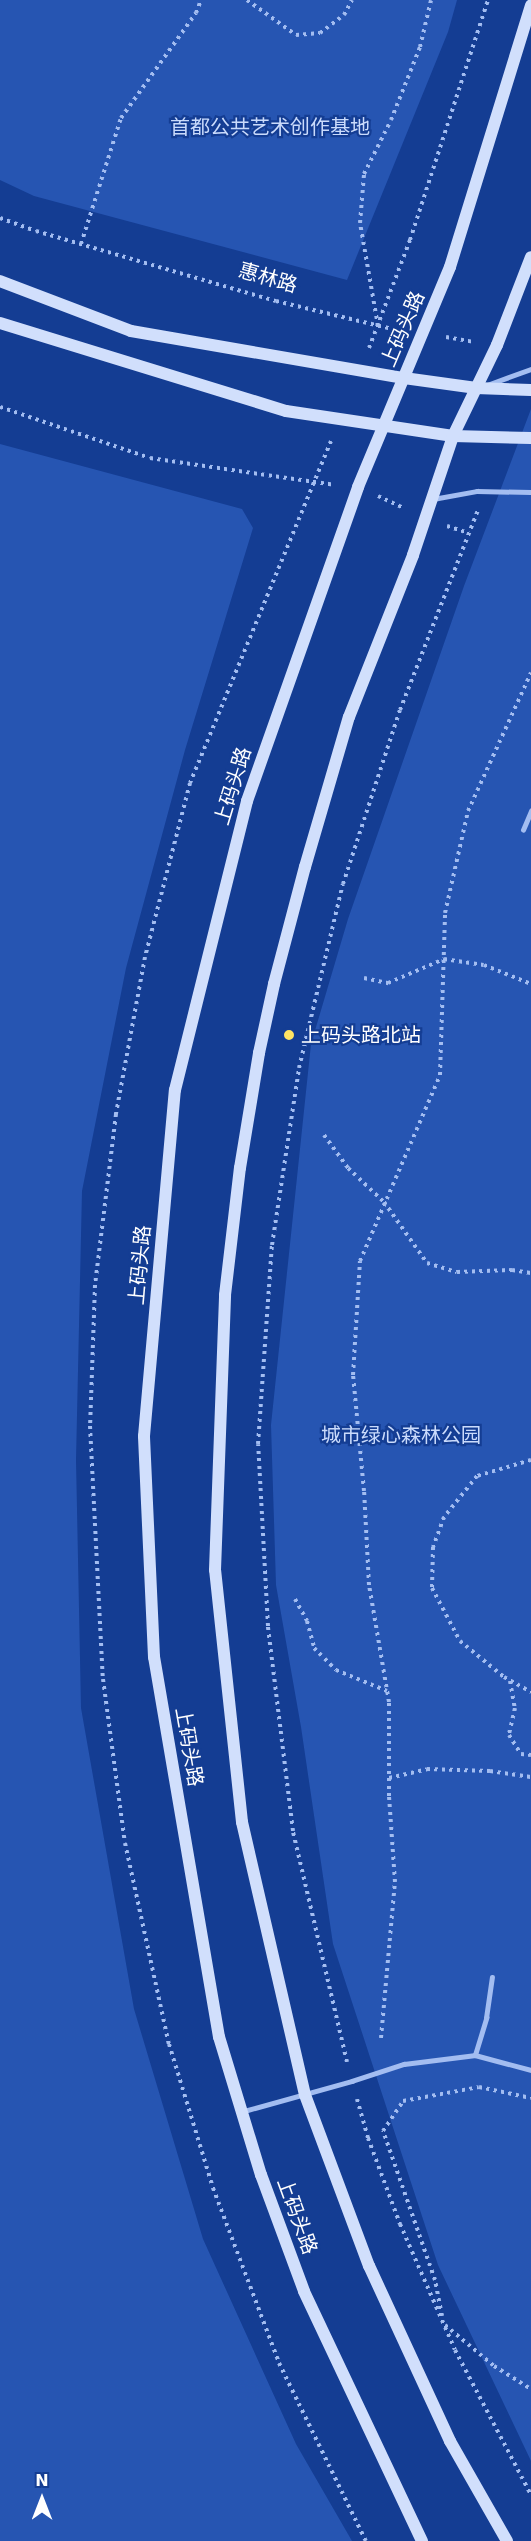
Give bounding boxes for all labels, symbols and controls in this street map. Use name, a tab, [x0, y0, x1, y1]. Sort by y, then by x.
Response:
park label: 首都公共艺术创作基地	[170, 115, 370, 139]
street label: 惠林路	[236, 258, 300, 298]
street label: 上码头路	[376, 287, 430, 371]
street label: 上码头路	[210, 744, 256, 828]
place label: 上码头路北站	[301, 1023, 421, 1047]
marker: 上码头路北站	[282, 1028, 296, 1042]
street label: 上码头路	[125, 1224, 155, 1306]
park label: 城市绿心森林公园	[321, 1423, 481, 1447]
street label: 上码头路	[170, 1706, 208, 1788]
street label: 上码头路	[272, 2174, 322, 2258]
north arrow	[12, 2469, 72, 2529]
text: N	[35, 2471, 49, 2490]

